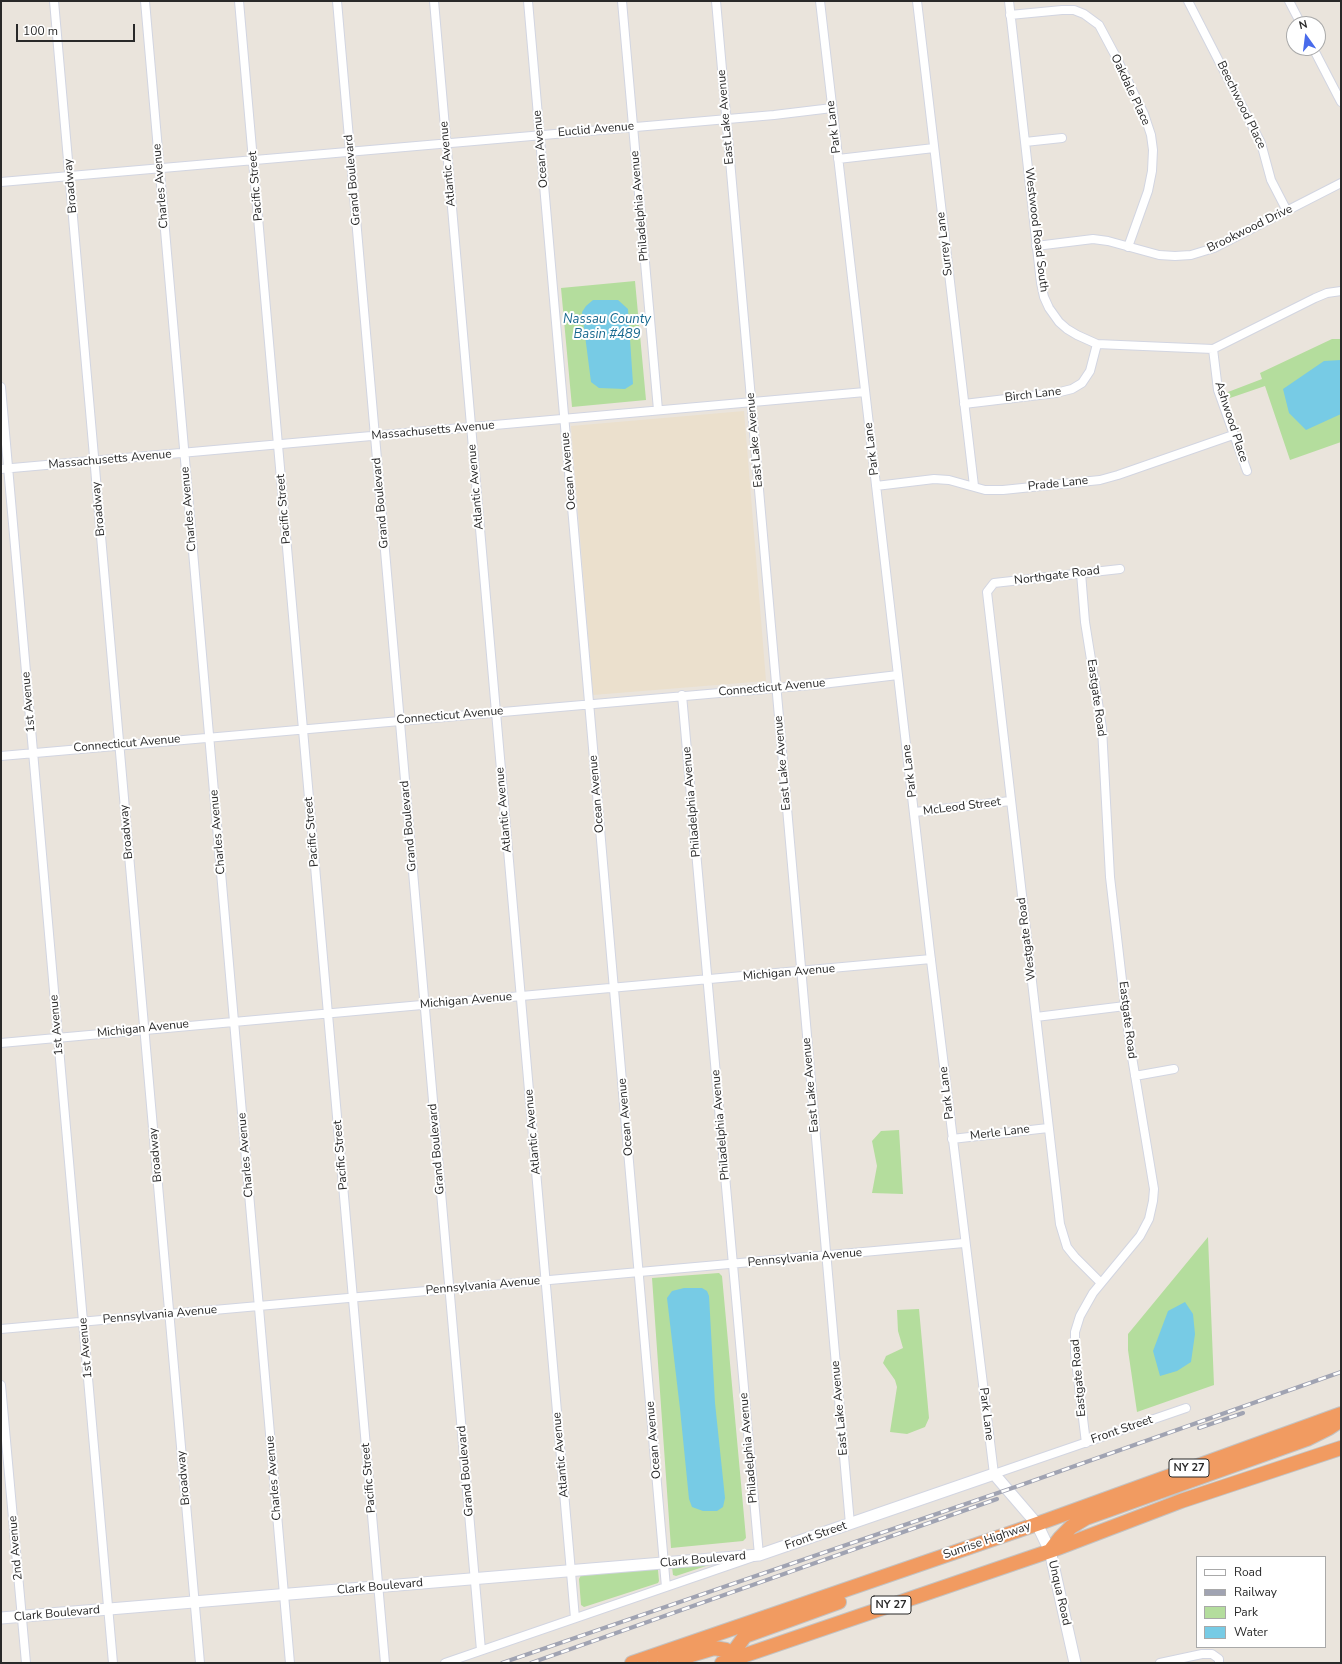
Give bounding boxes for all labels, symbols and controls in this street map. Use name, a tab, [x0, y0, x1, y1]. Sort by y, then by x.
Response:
scale bar	[18, 16, 137, 42]
north arrow	[1286, 16, 1326, 56]
text: N	[1297, 17, 1309, 33]
text: 100 m	[23, 23, 58, 39]
street label: Oakdale Place	[1107, 52, 1153, 128]
street label: Beechwood Place	[1213, 59, 1269, 151]
street label: East Lake Avenue	[715, 69, 737, 165]
street label: Park Lane	[824, 100, 844, 154]
street label: Ocean Avenue	[530, 109, 552, 189]
street label: Euclid Avenue	[557, 119, 635, 141]
street label: Atlantic Avenue	[437, 121, 459, 207]
street label: Grand Boulevard	[342, 134, 364, 226]
street label: Charles Avenue	[150, 143, 172, 229]
street label: Pacific Street	[246, 150, 266, 222]
street label: Philadelphia Avenue	[628, 150, 652, 262]
street label: Broadway	[61, 158, 81, 214]
street label: Westwood Road South	[1021, 167, 1051, 293]
street label: Brookwood Drive	[1205, 202, 1295, 256]
street label: Surrey Lane	[934, 211, 956, 277]
water label: Nassau County Basin #489	[563, 312, 651, 343]
street label: Ashwood Place	[1211, 380, 1251, 464]
street label: Birch Lane	[1004, 384, 1062, 406]
street label: East Lake Avenue	[744, 392, 766, 488]
street label: Massachusetts Avenue	[371, 418, 495, 444]
street label: Park Lane	[862, 422, 882, 476]
street label: Ocean Avenue	[558, 431, 580, 511]
street label: Atlantic Avenue	[465, 444, 487, 530]
street label: Massachusetts Avenue	[48, 447, 172, 473]
street label: Grand Boulevard	[370, 457, 392, 549]
street label: Charles Avenue	[178, 466, 200, 552]
street label: Pacific Street	[274, 473, 294, 545]
street label: Prade Lane	[1027, 474, 1089, 494]
street label: Broadway	[89, 481, 109, 537]
street label: Northgate Road	[1013, 564, 1101, 588]
street label: Eastgate Road	[1083, 658, 1109, 738]
street label: 1st Avenue	[19, 671, 39, 733]
street label: Connecticut Avenue	[718, 676, 826, 700]
street label: Connecticut Avenue	[396, 704, 504, 728]
street label: East Lake Avenue	[772, 715, 794, 811]
street label: Connecticut Avenue	[73, 732, 181, 756]
street label: Park Lane	[900, 744, 920, 798]
street label: Philadelphia Avenue	[680, 746, 704, 858]
street label: Ocean Avenue	[586, 754, 608, 834]
street label: Atlantic Avenue	[493, 767, 515, 853]
street label: Grand Boulevard	[398, 780, 420, 872]
street label: Charles Avenue	[207, 789, 229, 875]
street label: McLeod Street	[922, 795, 1002, 819]
street label: Pacific Street	[302, 796, 322, 868]
street label: Broadway	[117, 804, 137, 860]
street label: Westgate Road	[1015, 897, 1039, 981]
street label: Michigan Avenue	[742, 962, 836, 984]
street label: Eastgate Road	[1115, 980, 1139, 1060]
street label: Michigan Avenue	[419, 990, 513, 1012]
street label: 1st Avenue	[47, 994, 67, 1056]
street label: Michigan Avenue	[96, 1017, 190, 1041]
street label: East Lake Avenue	[800, 1037, 822, 1133]
street label: Park Lane	[937, 1066, 957, 1120]
street label: Philadelphia Avenue	[709, 1069, 733, 1181]
street label: Ocean Avenue	[615, 1077, 637, 1157]
street label: Atlantic Avenue	[522, 1089, 544, 1175]
street label: Grand Boulevard	[426, 1103, 448, 1195]
street label: Charles Avenue	[235, 1112, 257, 1198]
street label: Pacific Street	[331, 1119, 351, 1191]
street label: Merle Lane	[969, 1122, 1031, 1144]
street label: Broadway	[146, 1127, 166, 1183]
street label: Pennsylvania Avenue	[747, 1246, 863, 1270]
street label: Pennsylvania Avenue	[425, 1274, 541, 1298]
street label: Pennsylvania Avenue	[102, 1303, 218, 1327]
street label: 1st Avenue	[76, 1317, 96, 1379]
street label: Eastgate Road	[1068, 1339, 1090, 1417]
street label: East Lake Avenue	[829, 1360, 851, 1456]
street label: Park Lane	[976, 1387, 996, 1441]
street label: Philadelphia Avenue	[737, 1392, 761, 1504]
street label: Ocean Avenue	[643, 1400, 665, 1480]
street label: Atlantic Avenue	[550, 1412, 572, 1498]
street label: Front Street	[1089, 1413, 1155, 1447]
street label: Grand Boulevard	[455, 1425, 477, 1517]
street label: Charles Avenue	[263, 1435, 285, 1521]
street label: Pacific Street	[359, 1442, 379, 1514]
street label: Broadway	[174, 1450, 194, 1506]
road number: NY 27	[1169, 1459, 1209, 1477]
street label: 2nd Avenue	[6, 1515, 26, 1581]
street label: Front Street	[783, 1519, 849, 1553]
street label: Sunrise Highway	[941, 1519, 1033, 1563]
street label: Clark Boulevard	[659, 1549, 747, 1571]
legend	[1196, 1556, 1326, 1648]
street label: Unqua Road	[1044, 1559, 1074, 1627]
text: Road	[1234, 1564, 1262, 1580]
street label: Clark Boulevard	[336, 1576, 424, 1598]
text: Railway	[1234, 1584, 1277, 1600]
road number: NY 27	[871, 1596, 911, 1614]
street label: Clark Boulevard	[13, 1603, 101, 1625]
text: Park	[1234, 1604, 1258, 1620]
text: Water	[1234, 1624, 1268, 1640]

